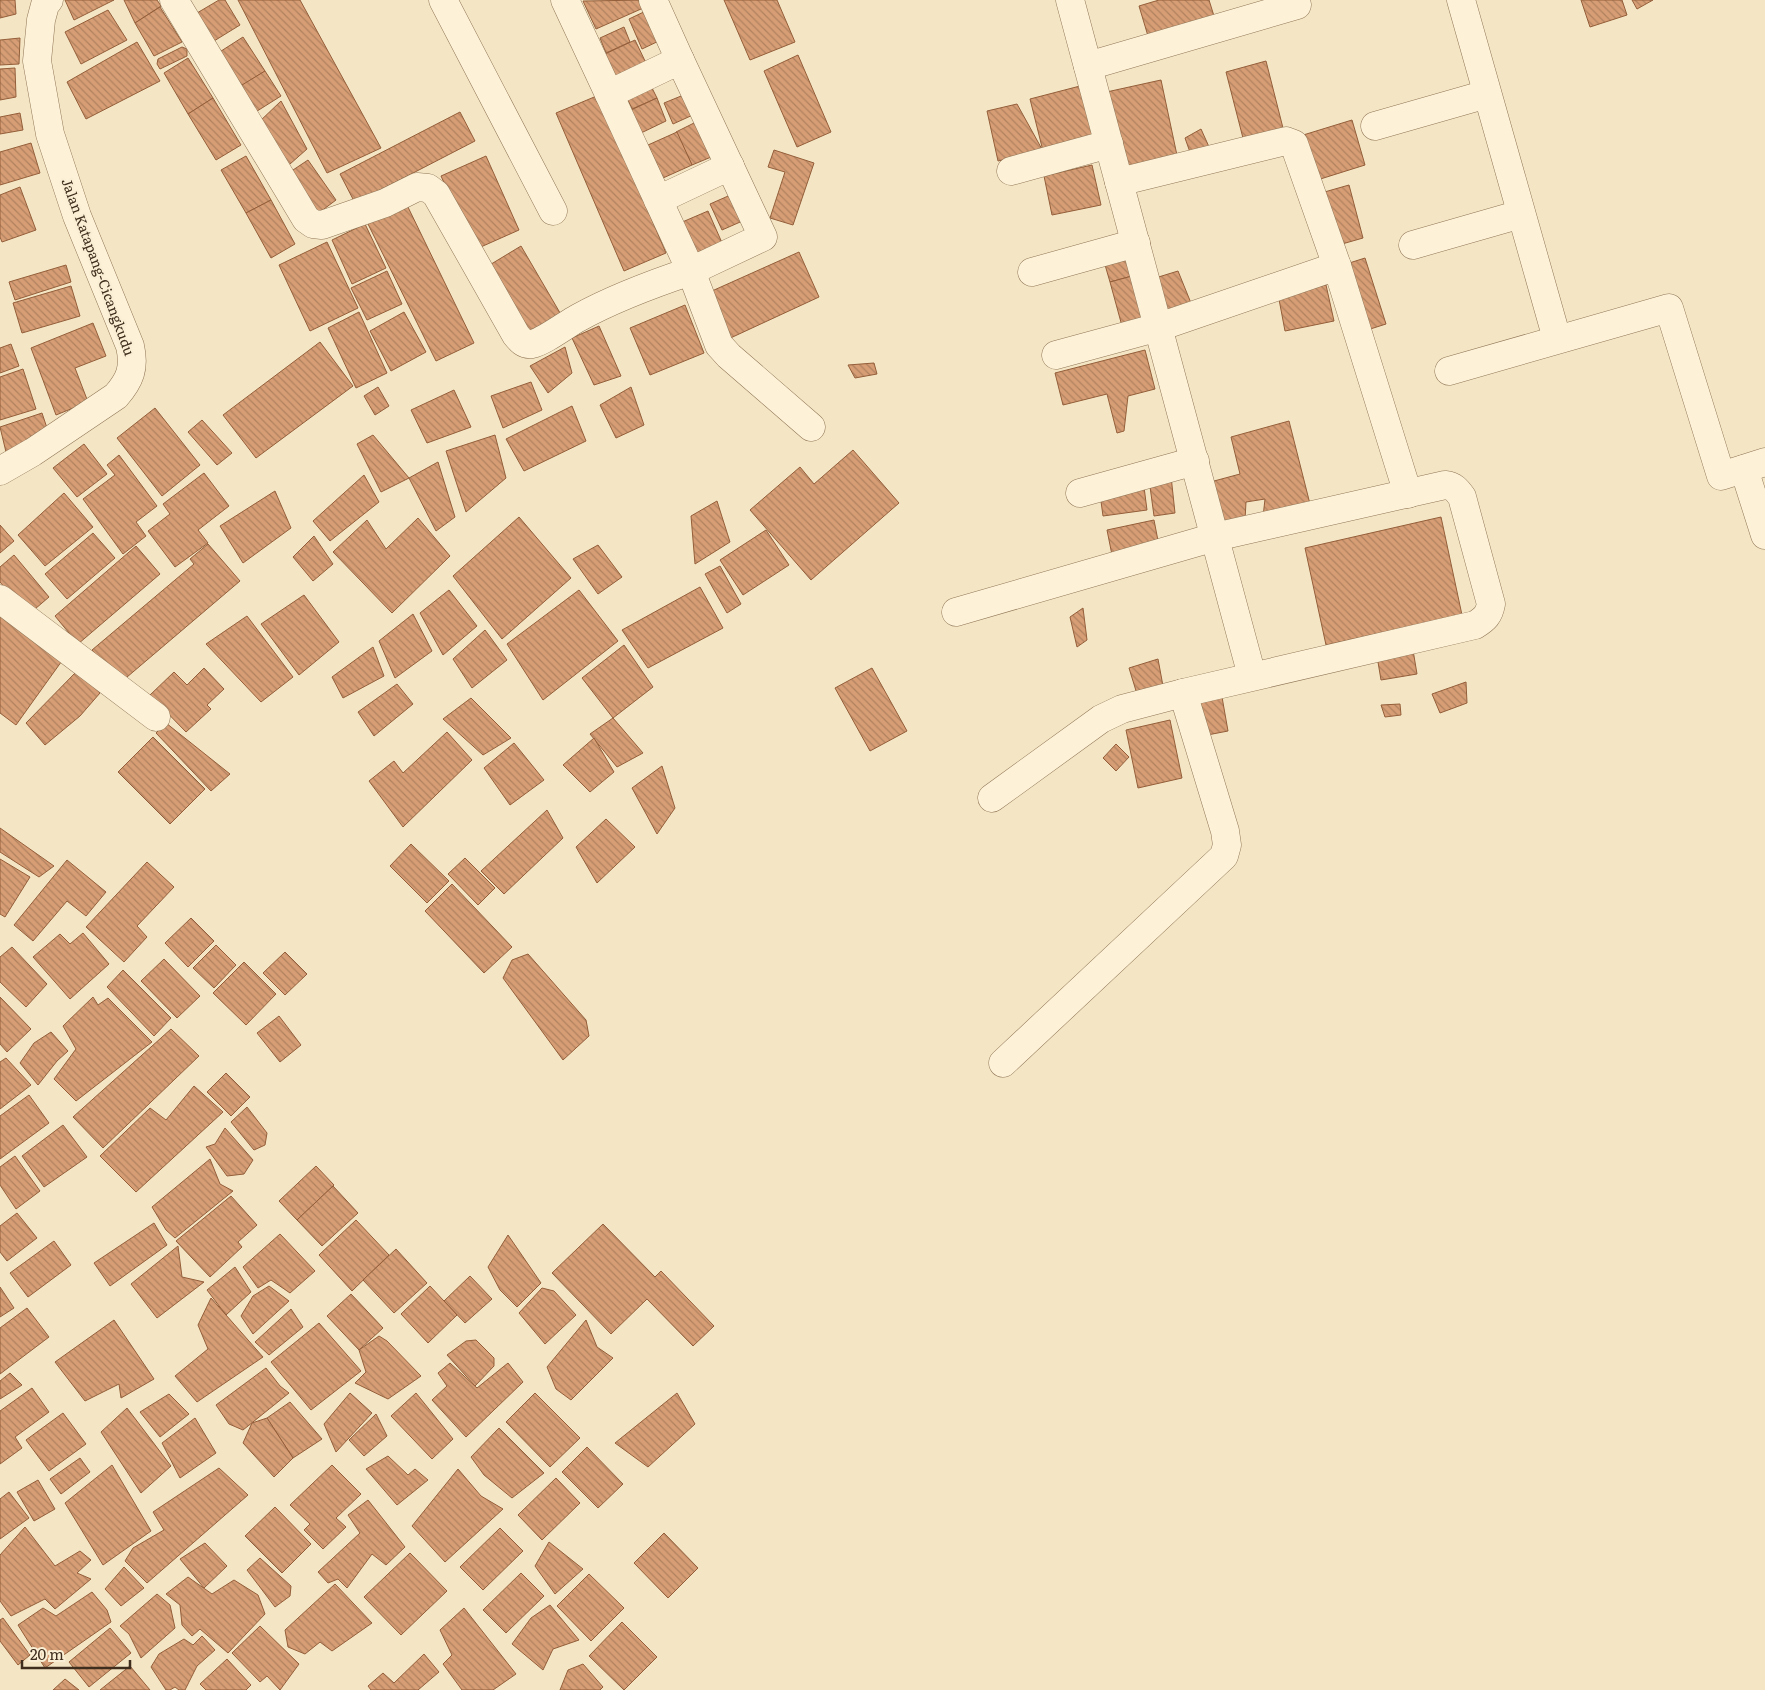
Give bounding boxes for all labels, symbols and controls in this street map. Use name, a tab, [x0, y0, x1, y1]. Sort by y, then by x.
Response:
street label: Jalan Katapang-Cicangkudu	[57, 175, 140, 358]
scale bar	[22, 1638, 130, 1670]
text: 20 m	[30, 1642, 64, 1665]

